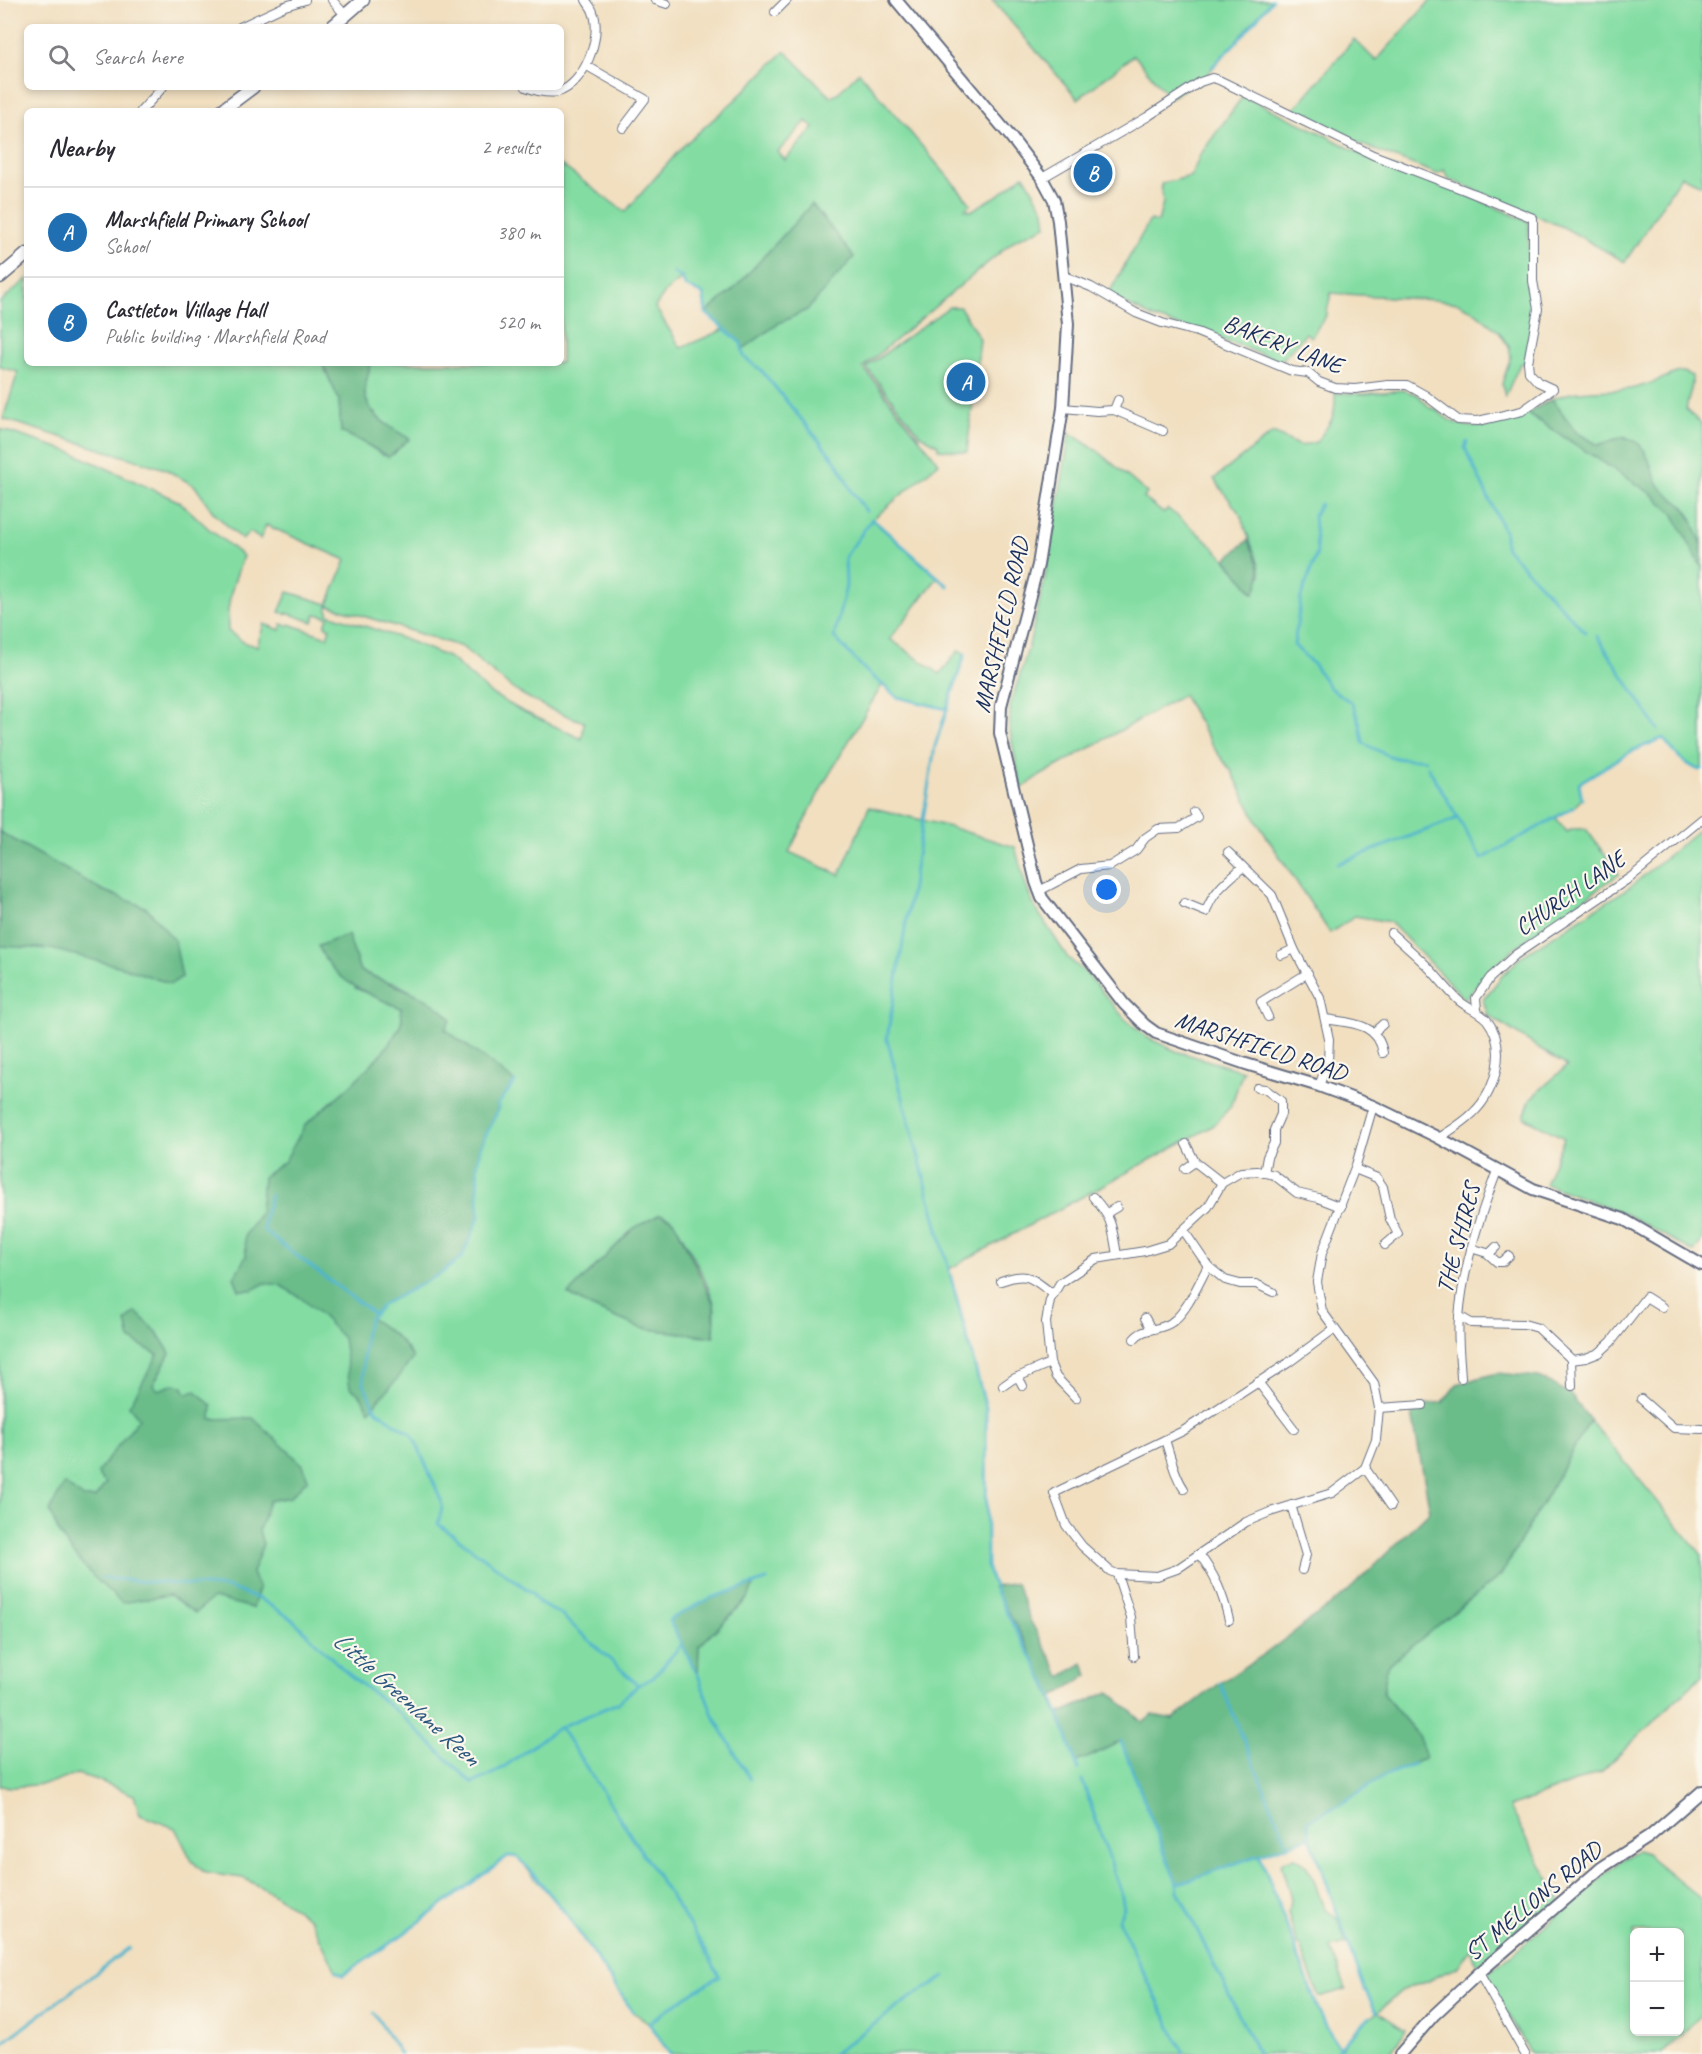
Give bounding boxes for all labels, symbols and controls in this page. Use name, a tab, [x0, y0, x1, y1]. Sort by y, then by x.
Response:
search box	[24, 24, 564, 90]
icon: search	[45, 41, 78, 74]
text: Search here	[93, 43, 183, 71]
text: Nearby	[48, 131, 113, 164]
text: 2 results	[481, 135, 540, 160]
pin: B	[1074, 150, 1112, 195]
text: Marshfield Primary School	[105, 206, 306, 234]
text: A	[62, 220, 73, 245]
text: 380 m	[497, 220, 540, 245]
text: School	[105, 234, 148, 259]
text: Castleton Village Hall	[105, 296, 265, 324]
street label: BAKERY LANE	[1219, 308, 1350, 382]
text: B	[62, 310, 73, 335]
text: 520 m	[497, 310, 540, 335]
text: Public building · Marshfield Road	[105, 324, 326, 349]
pin: A	[946, 360, 986, 404]
street label: MARSHFIELD ROAD	[966, 533, 1036, 715]
street label: CHURCH LANE	[1509, 842, 1633, 942]
your location	[1092, 875, 1121, 904]
street label: MARSHFIELD ROAD	[1172, 1004, 1352, 1088]
street label: THE SHIRES	[1429, 1176, 1488, 1296]
water label: Little Greenlane Reen	[326, 1624, 489, 1775]
street label: ST MELLONS ROAD	[1458, 1833, 1609, 1967]
map controls	[1630, 1928, 1684, 2036]
button: +	[1630, 1928, 1684, 1982]
button: −	[1630, 1982, 1684, 2036]

